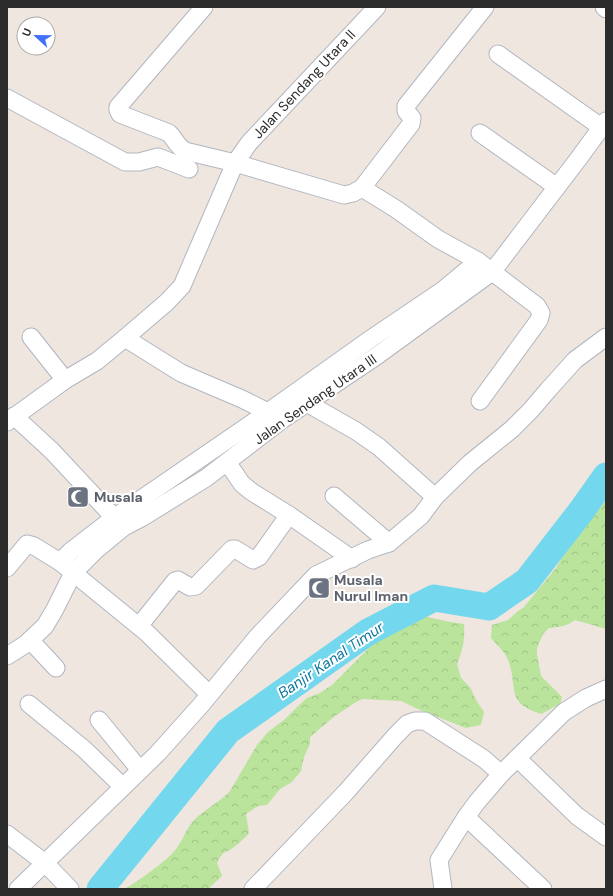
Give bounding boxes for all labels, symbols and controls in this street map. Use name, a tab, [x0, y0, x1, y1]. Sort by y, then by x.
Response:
north arrow	[16, 16, 56, 56]
text: U	[19, 26, 35, 38]
street label: Jalan Sendang Utara II	[249, 26, 359, 142]
street label: Jalan Sendang Utara III	[250, 350, 380, 448]
mosque icon: Musala	[65, 484, 91, 510]
place label: Musala	[94, 488, 143, 506]
place label: Musala Nurul Iman	[334, 571, 408, 605]
mosque icon: Musala Nurul Iman	[306, 575, 332, 601]
water label: Banjir Kanal Timur	[274, 617, 388, 703]

